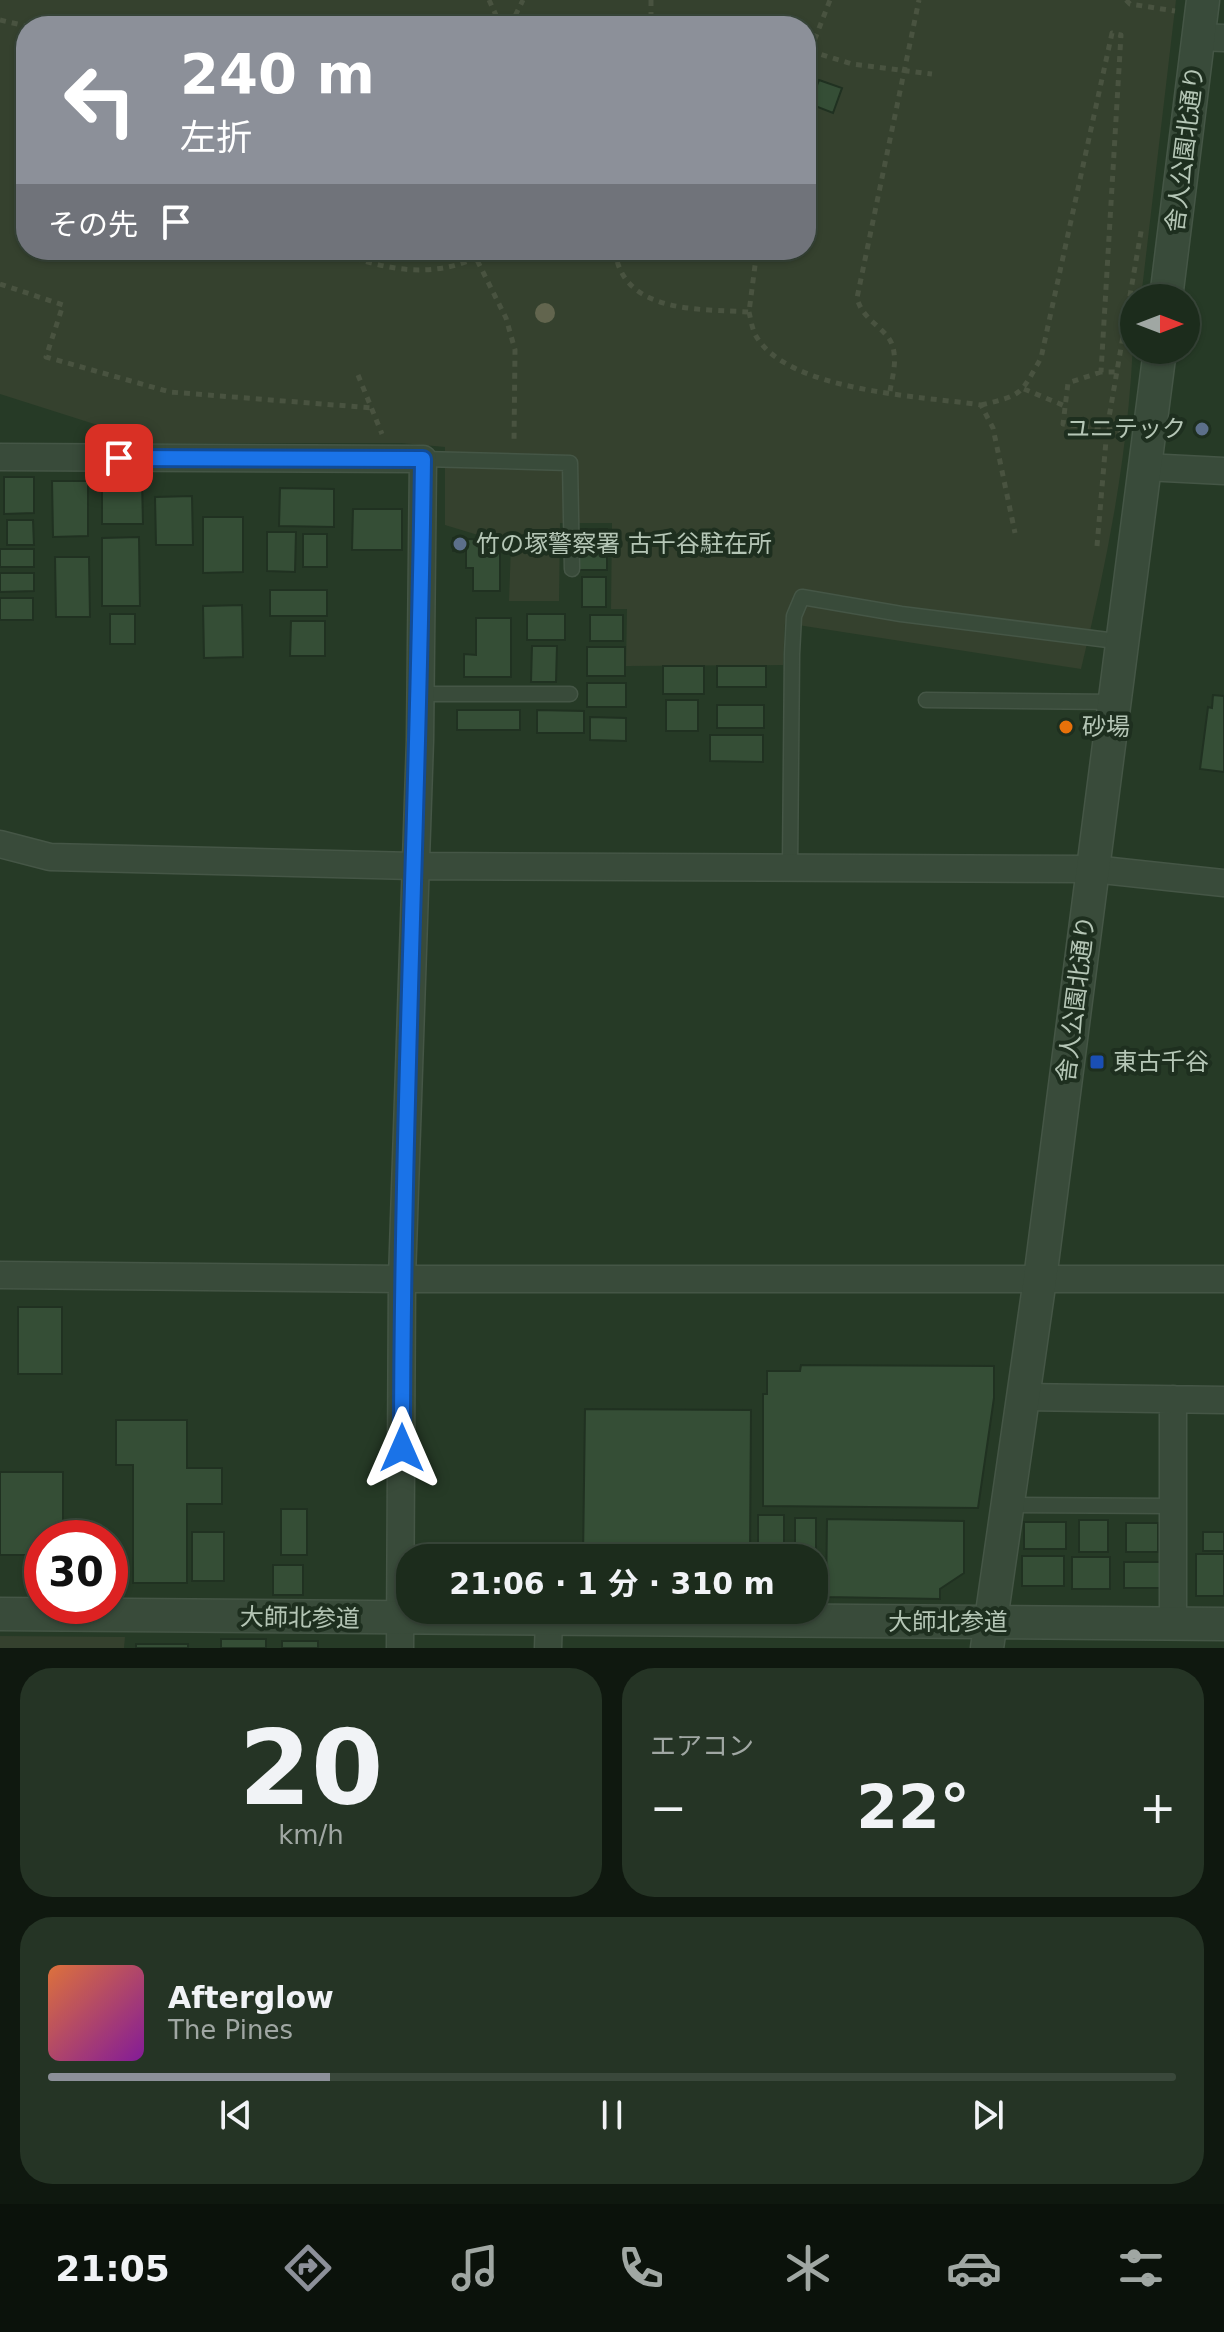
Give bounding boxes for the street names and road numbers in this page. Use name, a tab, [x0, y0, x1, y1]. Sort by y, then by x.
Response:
street label: 舎人公園北通り	[1161, 64, 1209, 234]
street label: 舎人公園北通り	[1052, 914, 1100, 1084]
street label: 大師北参道	[240, 1603, 360, 1633]
street label: 大師北参道	[888, 1608, 1008, 1636]

